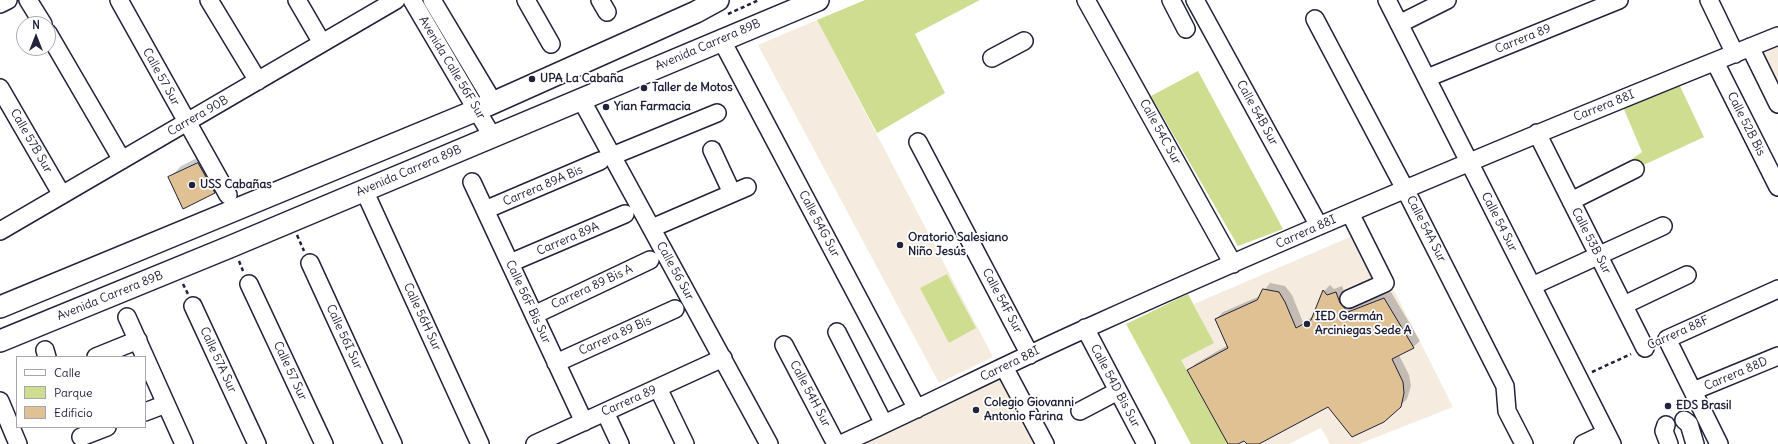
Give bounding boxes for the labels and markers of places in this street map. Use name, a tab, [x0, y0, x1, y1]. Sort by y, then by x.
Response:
place label: UPA La Cabaña	[540, 72, 624, 86]
marker: UPA La Cabaña	[527, 74, 537, 84]
place label: Taller de Motos	[652, 81, 733, 95]
marker: Taller de Motos	[639, 83, 649, 93]
place label: Yian Farmacia	[614, 100, 691, 114]
marker: Yian Farmacia	[601, 102, 611, 112]
place label: USS Cabañas	[200, 178, 272, 192]
marker: USS Cabañas	[187, 180, 197, 190]
place label: Oratorio Salesiano Niño Jesús	[908, 231, 1008, 259]
marker: Oratorio Salesiano Niño Jesús	[895, 240, 905, 250]
place label: IED Germán Arciniegas Sede A	[1315, 310, 1411, 338]
marker: IED Germán Arciniegas Sede A	[1302, 319, 1312, 329]
place label: Colegio Giovanni Antonio Farina	[984, 396, 1074, 424]
place label: EDS Brasil	[1676, 399, 1731, 413]
marker: EDS Brasil	[1663, 401, 1673, 411]
marker: Colegio Giovanni Antonio Farina	[971, 405, 981, 415]

